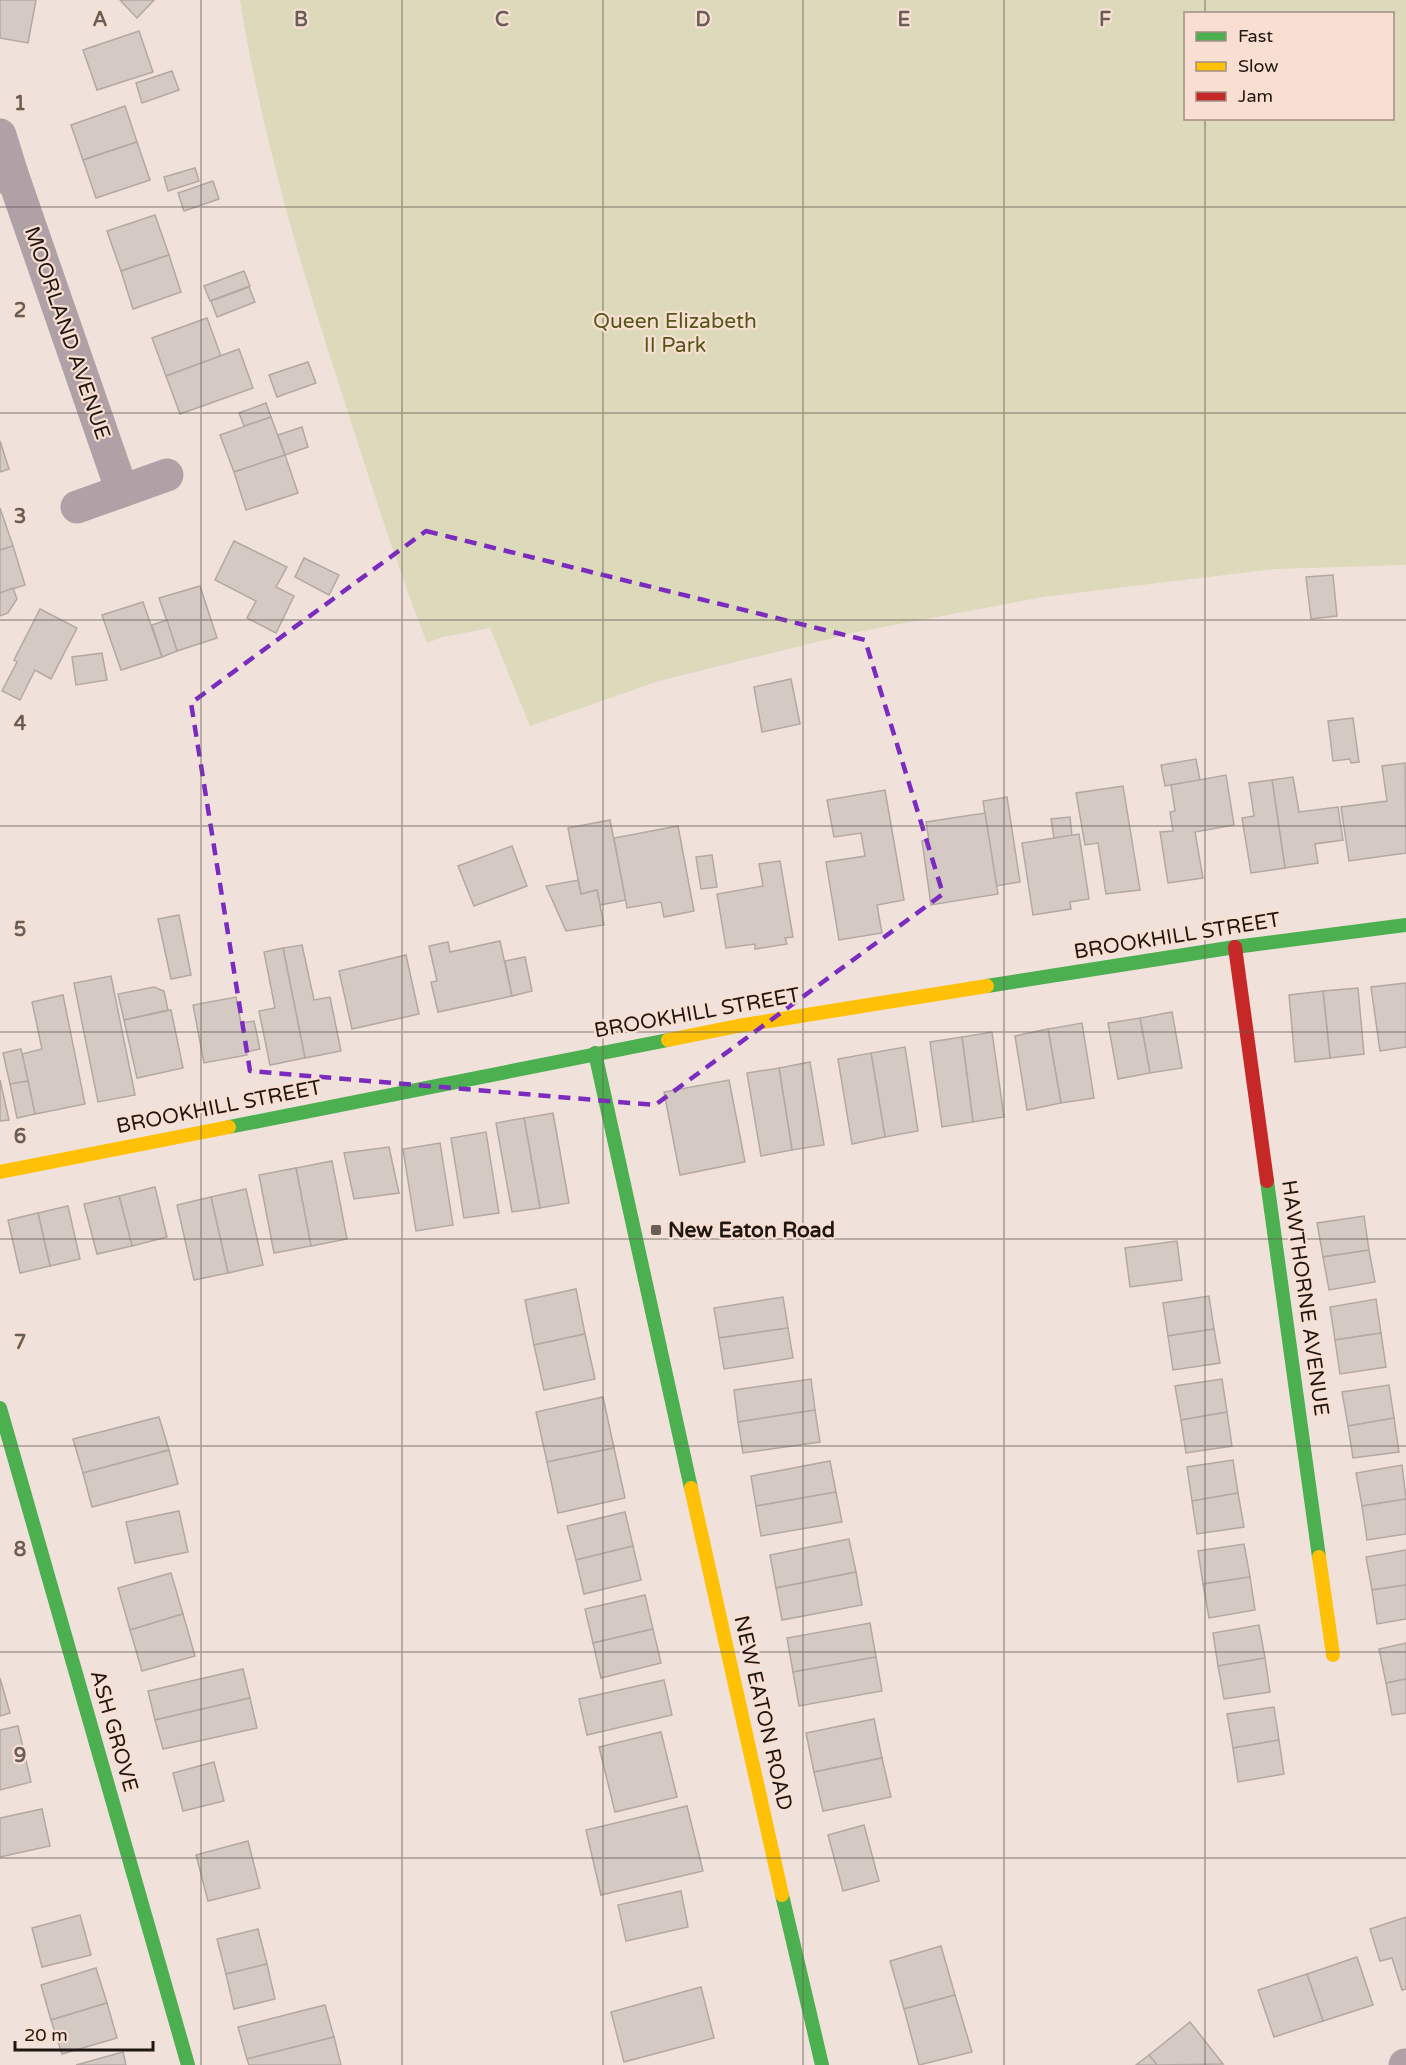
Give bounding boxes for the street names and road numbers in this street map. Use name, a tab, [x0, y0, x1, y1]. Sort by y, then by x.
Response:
street label: MOORLAND AVENUE	[19, 223, 115, 443]
street label: BROOKHILL STREET	[1072, 907, 1282, 965]
street label: BROOKHILL STREET	[592, 983, 802, 1043]
street label: BROOKHILL STREET	[114, 1075, 324, 1139]
street label: HAWTHORNE AVENUE	[1276, 1178, 1334, 1418]
street label: NEW EATON ROAD	[728, 1613, 798, 1813]
street label: ASH GROVE	[85, 1667, 143, 1795]

